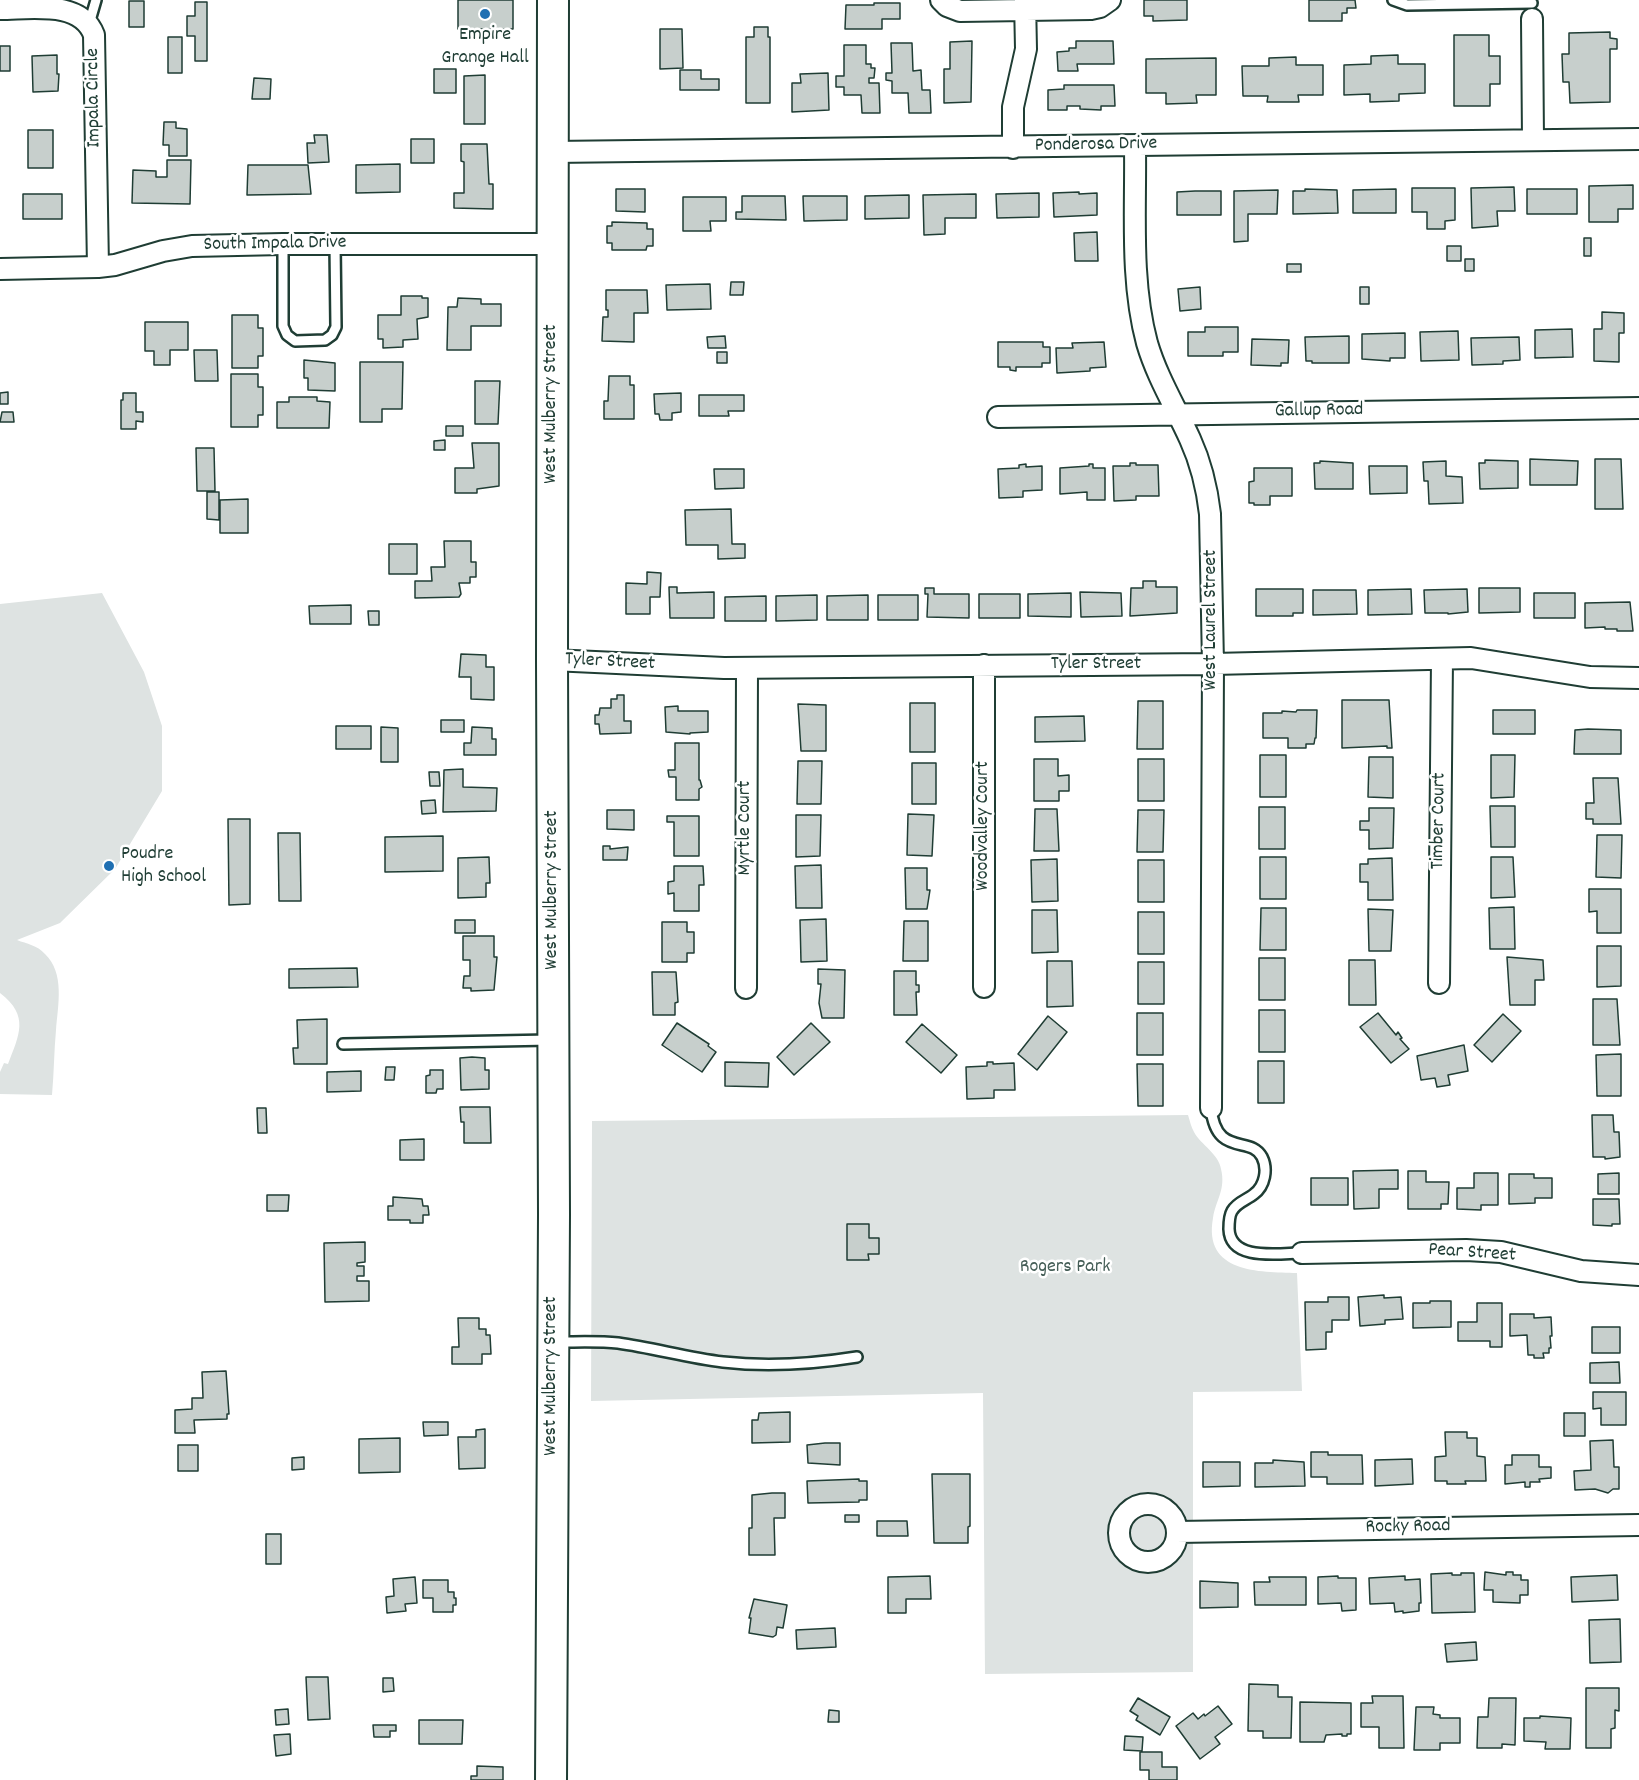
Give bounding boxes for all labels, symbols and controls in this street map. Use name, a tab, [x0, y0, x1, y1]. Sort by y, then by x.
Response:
marker: Empire Grange Hall	[478, 7, 492, 21]
place label: Empire Grange Hall	[441, 24, 529, 71]
street label: Impala Circle	[82, 48, 108, 148]
street label: Ponderosa Drive	[1034, 133, 1158, 159]
street label: South Impala Drive	[203, 232, 347, 258]
street label: West Mulberry Street	[540, 324, 564, 484]
street label: Gallup Road	[1274, 399, 1364, 425]
street label: West Laurel Street	[1200, 550, 1224, 690]
street label: Tyler Street	[564, 649, 656, 677]
street label: Tyler Street	[1051, 653, 1141, 677]
street label: Woodvalley Court	[972, 761, 996, 891]
street label: Timber Court	[1427, 772, 1453, 870]
street label: Myrtle Court	[734, 781, 758, 875]
street label: West Mulberry Street	[541, 810, 565, 970]
place label: Poudre High School	[121, 843, 206, 890]
marker: Poudre High School	[102, 859, 116, 873]
street label: Pear Street	[1427, 1239, 1517, 1269]
park label: Rogers Park	[1020, 1256, 1110, 1280]
street label: West Mulberry Street	[540, 1296, 564, 1456]
street label: Rocky Road	[1365, 1515, 1451, 1541]

